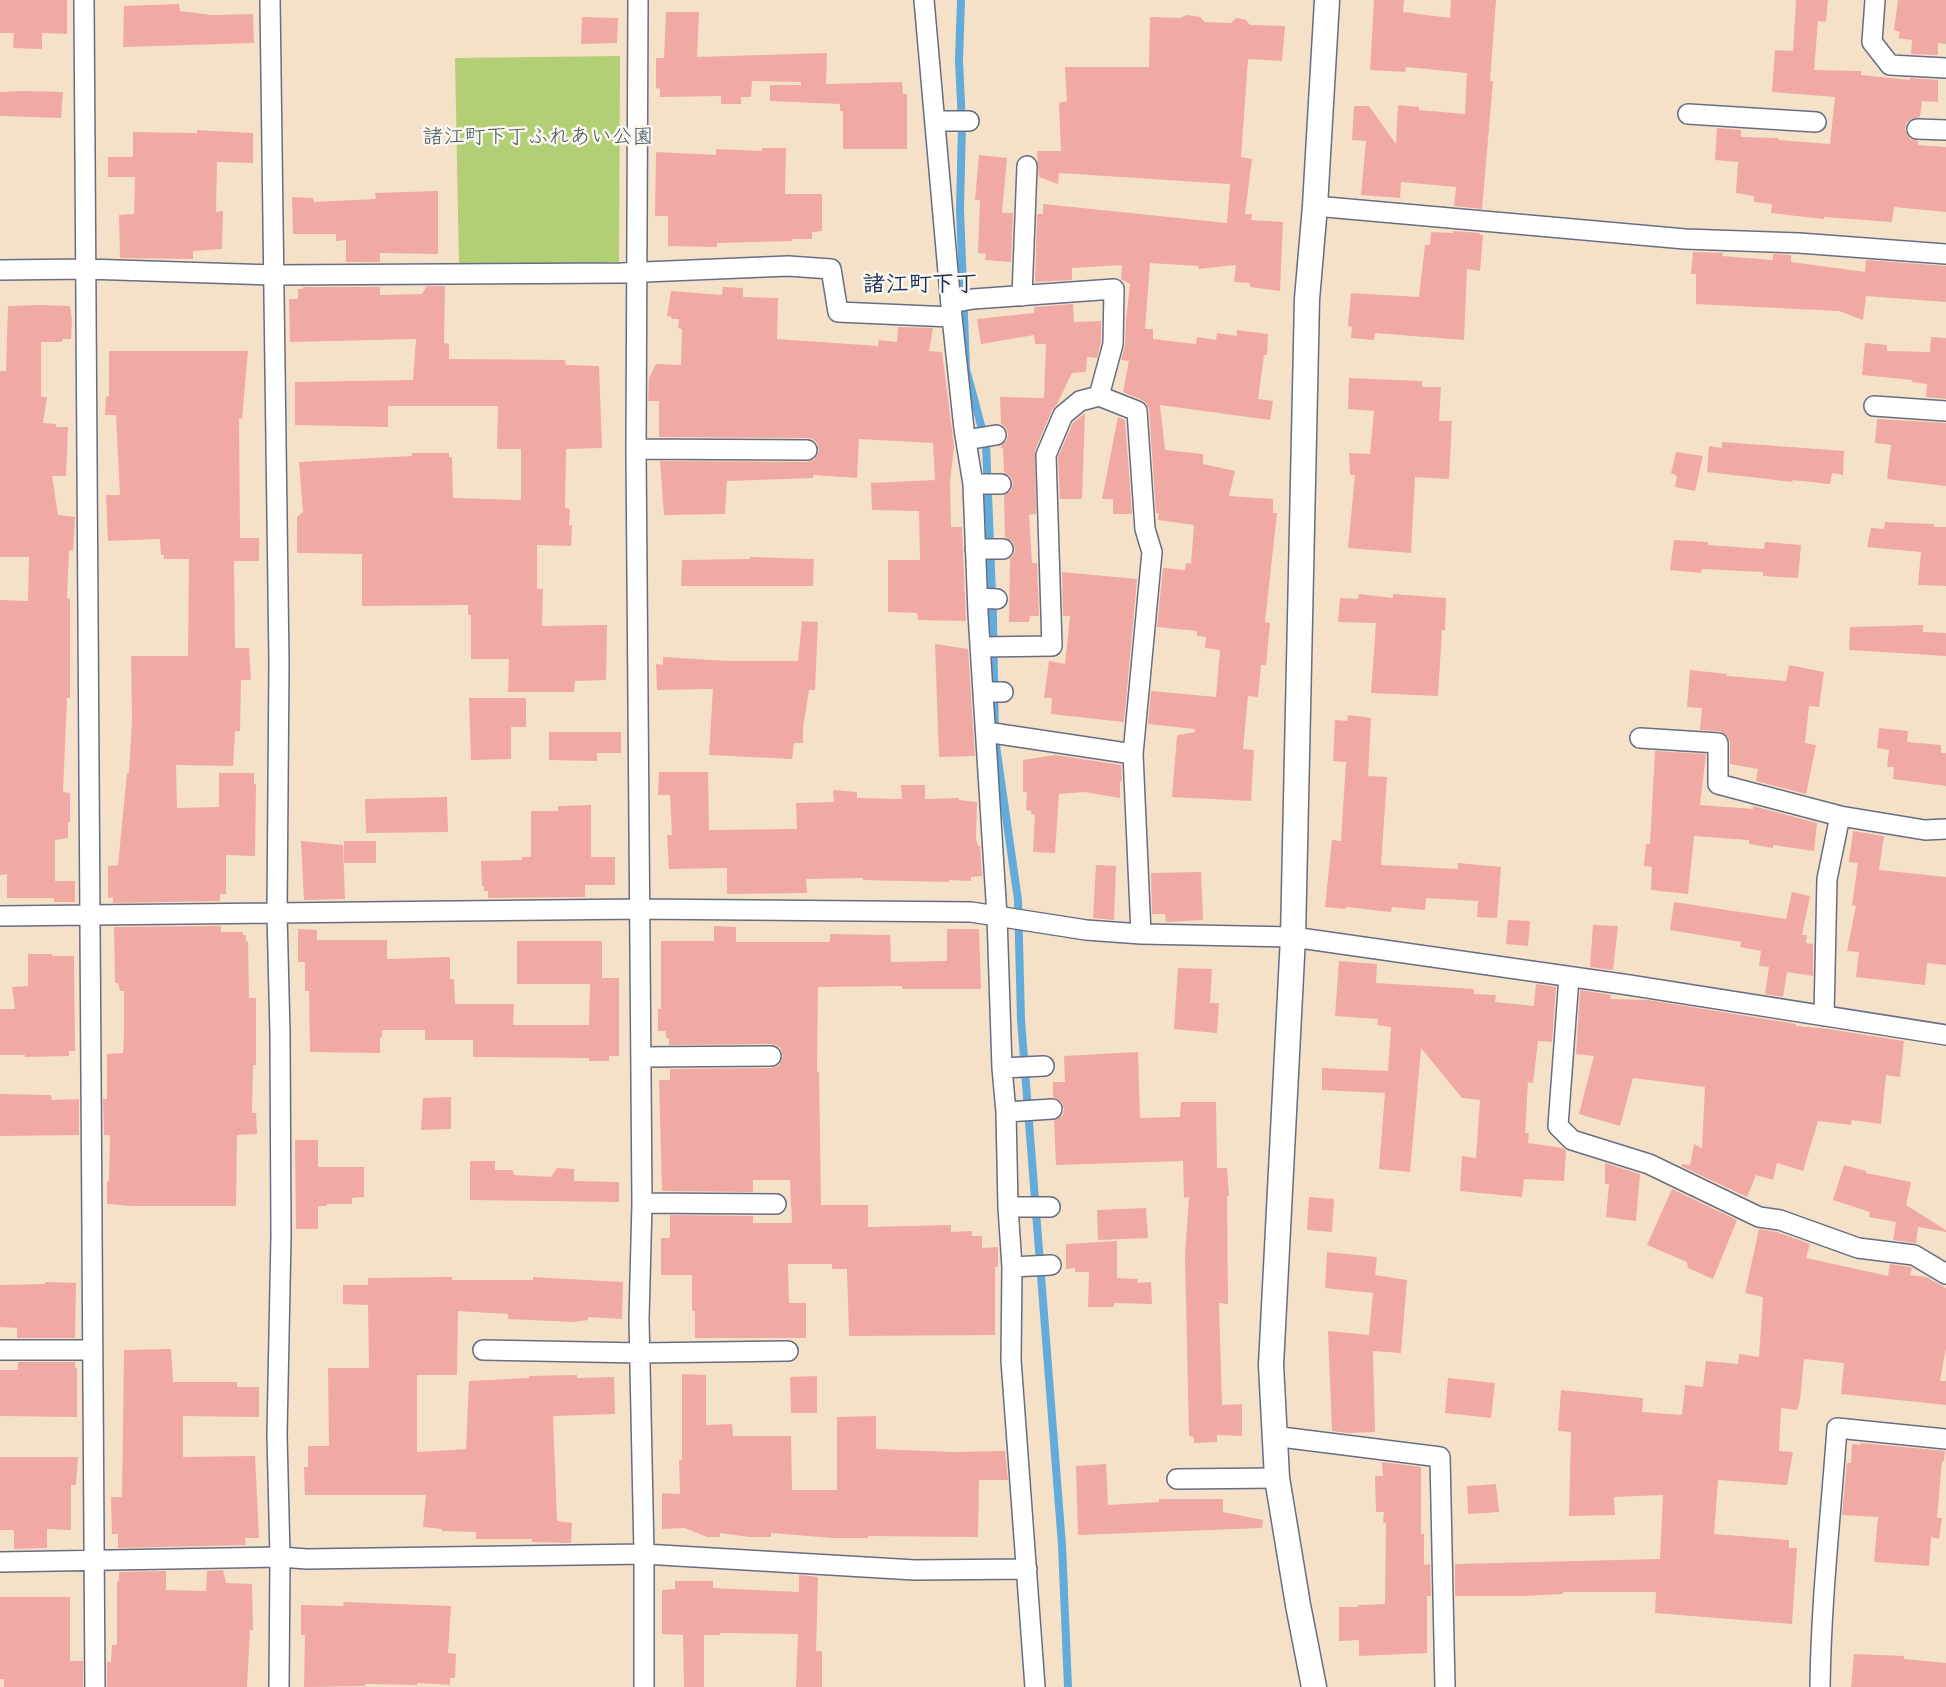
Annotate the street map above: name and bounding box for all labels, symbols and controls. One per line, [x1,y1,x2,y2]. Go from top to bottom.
park label: 諸江町下丁ふれあい公園 [423,125,653,151]
district label: 諸江町下丁 [863,271,977,299]

